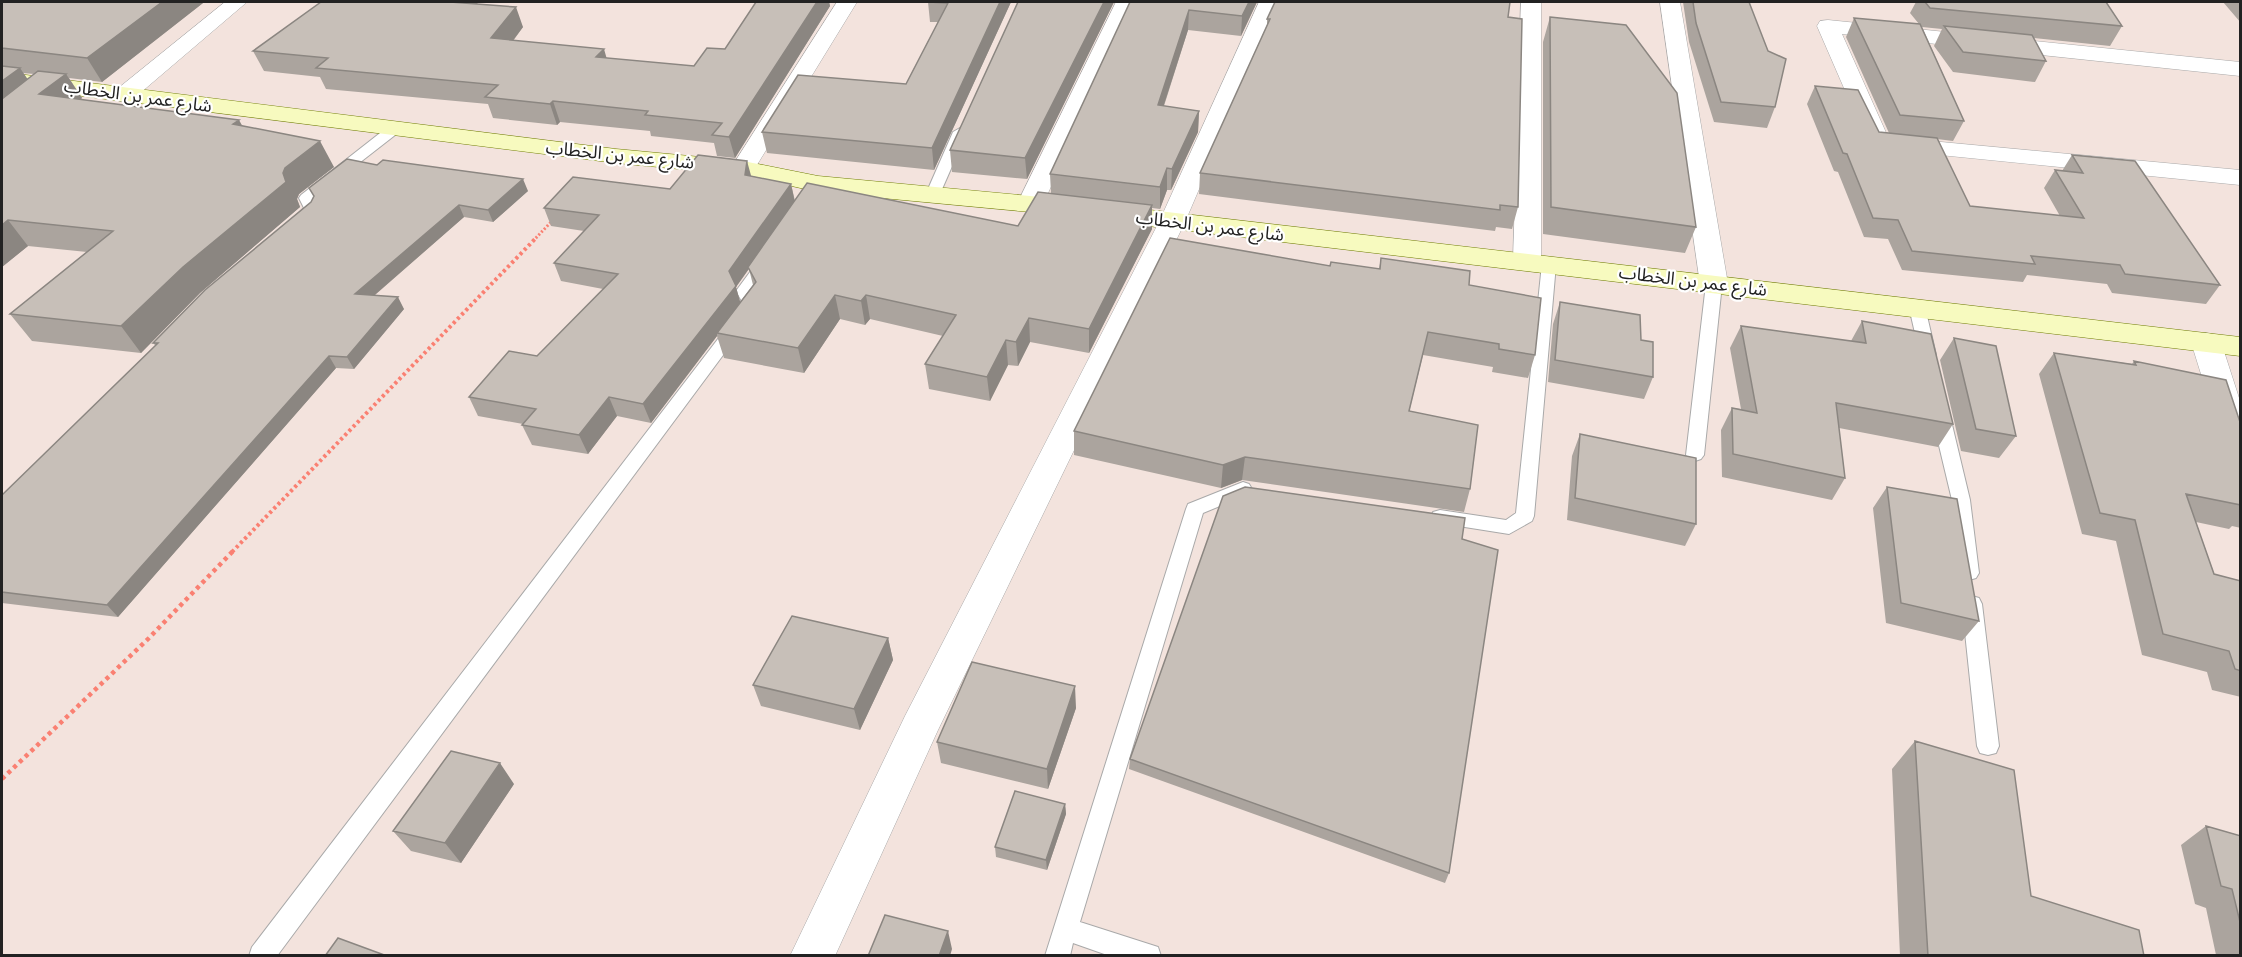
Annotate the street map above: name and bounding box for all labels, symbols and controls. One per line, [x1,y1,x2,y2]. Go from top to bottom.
street label: شارع عمر بن الخطاب [62,75,213,120]
street label: شارع عمر بن الخطاب [544,136,695,177]
street label: شارع عمر بن الخطاب [1134,206,1285,249]
street label: شارع عمر بن الخطاب [1617,261,1768,304]

